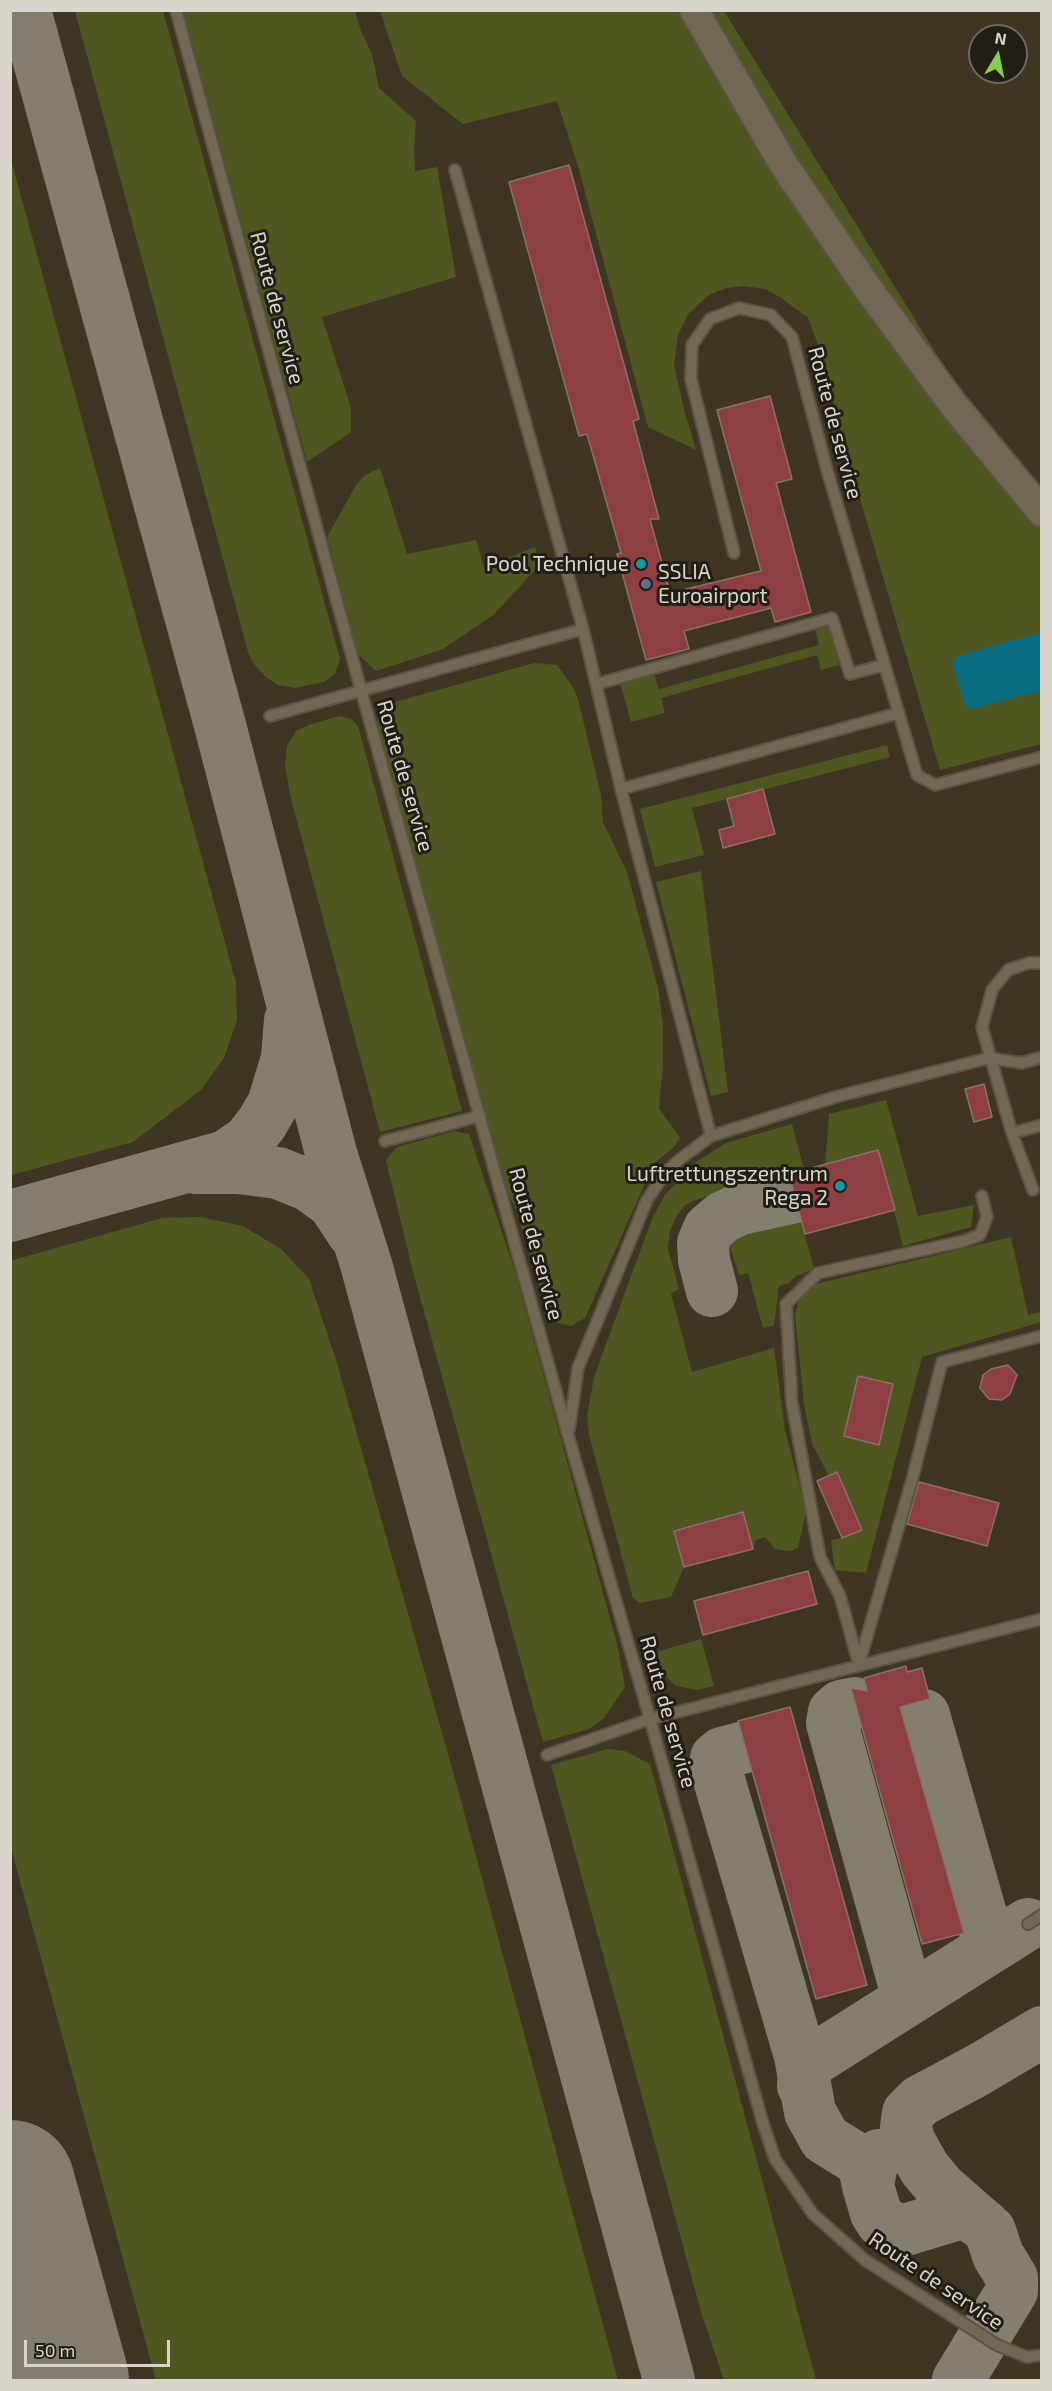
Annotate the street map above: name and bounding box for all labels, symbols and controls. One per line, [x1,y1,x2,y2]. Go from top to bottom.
north arrow [968,24,1028,84]
text: N [994,27,1008,48]
street label: Route de service [245,229,309,387]
street label: Route de service [803,344,867,502]
place label: Pool Technique [486,551,629,577]
marker: Pool Technique [634,557,648,571]
place label: SSLIA Euroairport [658,559,767,609]
marker: SSLIA Euroairport [639,577,653,591]
street label: Route de service [371,697,439,855]
place label: Luftrettungszentrum Rega 2 [626,1161,828,1211]
street label: Route de service [504,1165,568,1323]
marker: Luftrettungszentrum Rega 2 [833,1179,847,1193]
street label: Route de service [634,1633,702,1791]
street label: Route de service [864,2227,1008,2335]
scale bar [27,2328,172,2366]
text: 50 m [35,2339,75,2361]

